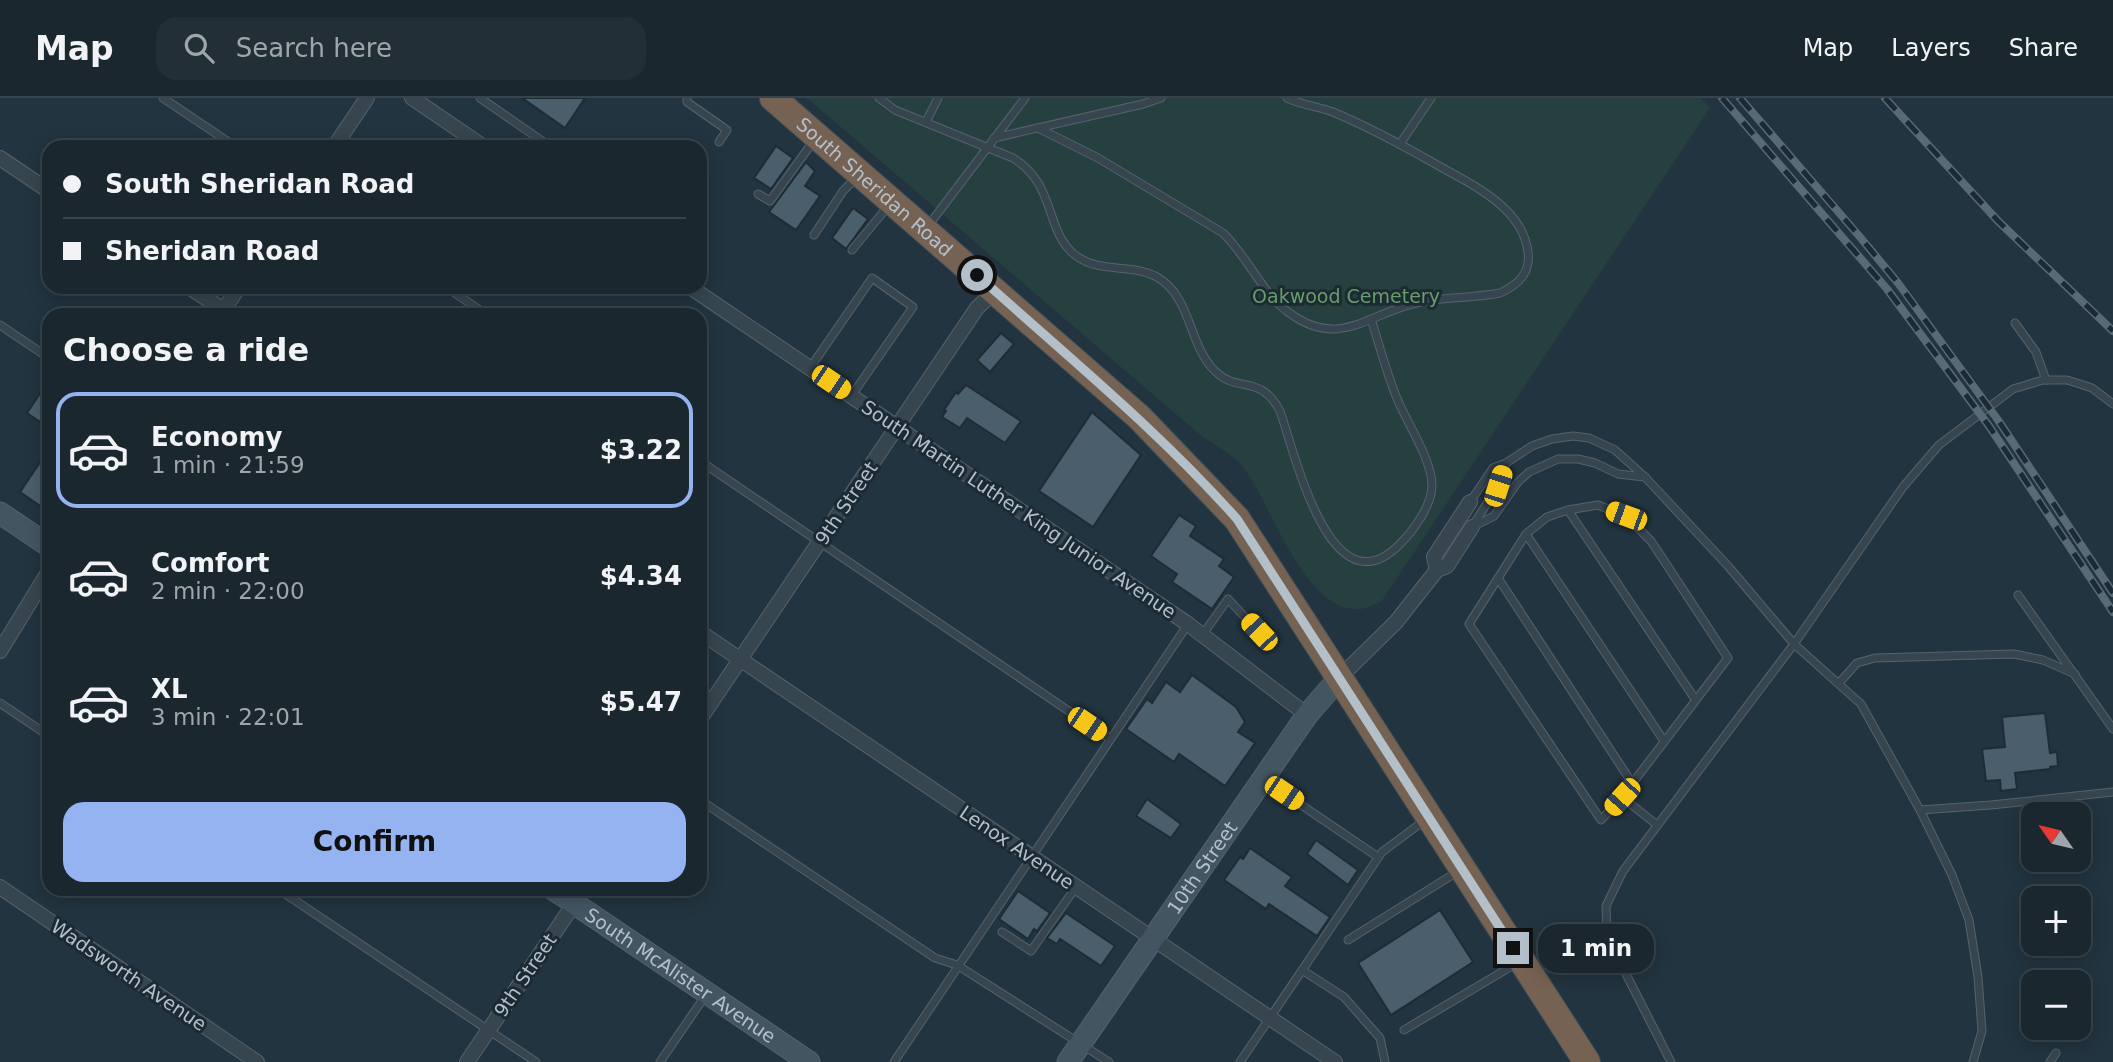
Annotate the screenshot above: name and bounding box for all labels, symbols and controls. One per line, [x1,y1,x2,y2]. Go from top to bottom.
search box [156,17,646,80]
text: Map [35,29,114,68]
icon: search [180,29,218,67]
text: Search here [236,33,392,63]
text: Map [1803,34,1853,62]
text: Layers [1891,34,1971,62]
text: Share [2009,34,2078,62]
street label: South Sheridan Road [792,113,957,261]
text: South Sheridan Road [105,169,414,199]
text: Sheridan Road [105,236,319,266]
route start [961,259,993,291]
park label: Oakwood Cemetery [1252,285,1440,307]
text: Choose a ride [63,331,309,369]
car [808,362,855,402]
street label: South Martin Luther King Junior Avenue [858,395,1180,623]
icon: car [67,419,130,482]
text: Economy [151,422,282,452]
text: $3.22 [600,435,682,465]
text: 1 min · 21:59 [151,452,305,478]
street label: 9th Street [810,457,882,549]
car [1482,463,1515,509]
car [1603,499,1650,533]
icon: car [67,545,130,608]
text: Comfort [151,548,269,578]
text: $4.34 [600,561,682,591]
text: 2 min · 22:00 [151,578,305,604]
car [1237,609,1282,655]
icon: car [67,671,130,734]
text: XL [151,674,188,704]
text: $5.47 [600,687,682,717]
text: 3 min · 22:01 [151,704,305,730]
car [1064,704,1111,744]
car [1261,773,1308,813]
car [1601,774,1644,820]
street label: Lenox Avenue [956,801,1078,893]
button: Confirm [63,802,686,882]
north arrow [2021,802,2091,872]
map controls [2021,802,2091,1040]
street label: 10th Street [1162,817,1241,918]
button: + [2021,886,2091,956]
street label: South McAlister Avenue [581,903,780,1047]
street label: Wadsworth Avenue [47,915,211,1035]
callout: 1 min [1538,924,1653,972]
street label: 9th Street [489,929,561,1021]
route end [1497,932,1529,964]
text: 1 min [1560,935,1632,961]
button: − [2021,970,2091,1040]

